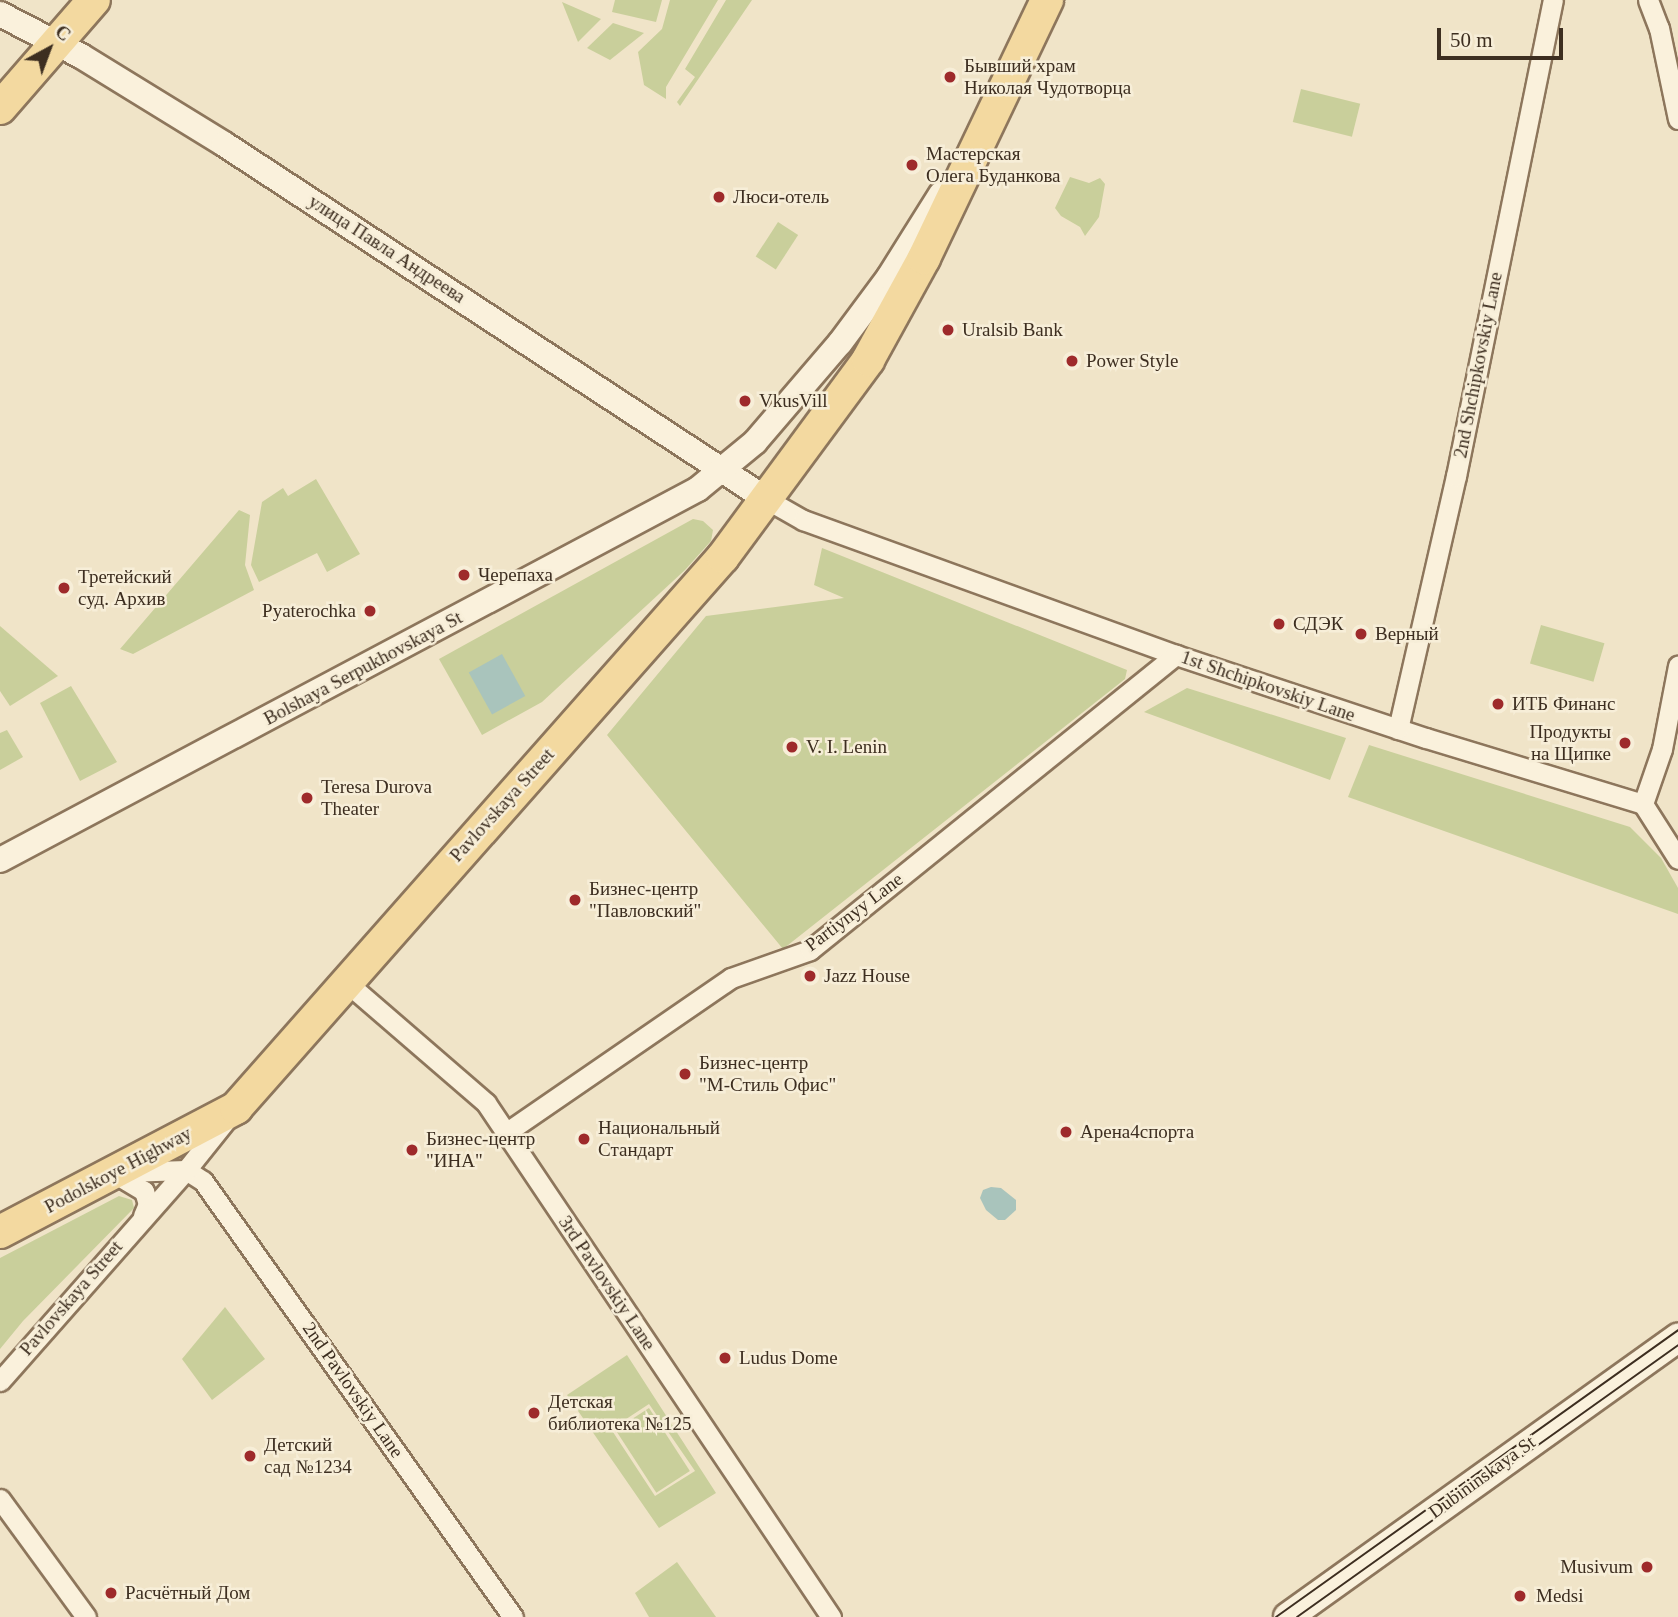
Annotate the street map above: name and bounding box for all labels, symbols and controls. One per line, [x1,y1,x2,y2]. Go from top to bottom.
north arrow [14,14,84,84]
scale bar [1440,14,1566,58]
text: С [51,20,75,45]
text: 50 m [1450,28,1493,52]
place label: Бывший храм Николая Чудотворца [964,55,1131,99]
marker: Бывший храм Николая Чудотворца [942,69,958,85]
place label: Мастерская Олега Буданкова [926,143,1061,187]
marker: Мастерская Олега Буданкова [904,157,920,173]
place label: Люси-отель [733,186,829,208]
marker: Люси-отель [711,189,727,205]
street label: улица Павла Андреева [304,190,470,308]
street label: 2nd Shchipkovskiy Lane [1449,270,1507,460]
place label: Uralsib Bank [962,319,1063,341]
marker: Uralsib Bank [940,322,956,338]
place label: Power Style [1086,350,1178,372]
marker: Power Style [1064,353,1080,369]
place label: VkusVill [759,390,828,412]
marker: VkusVill [737,393,753,409]
place label: Черепаха [478,564,553,586]
place label: Третейский суд. Архив [78,566,172,610]
marker: Черепаха [456,567,472,583]
marker: Третейский суд. Архив [56,580,72,596]
place label: Pyaterochka [262,600,356,622]
marker: Pyaterochka [362,603,378,619]
street label: Bolshaya Serpukhovskaya St [260,606,466,730]
place label: СДЭК [1293,613,1343,635]
marker: СДЭК [1271,616,1287,632]
place label: Верный [1375,623,1439,645]
marker: Верный [1353,626,1369,642]
street label: 1st Shchipkovskiy Lane [1178,645,1358,727]
place label: ИТБ Финанс [1512,693,1615,715]
marker: ИТБ Финанс [1490,696,1506,712]
place label: Продукты на Щипке [1530,721,1611,765]
marker: Продукты на Щипке [1617,735,1633,751]
place label: V. I. Lenin [806,736,887,758]
marker: V. I. Lenin [784,739,800,755]
street label: Pavlovskaya Street [445,743,559,867]
place label: Teresa Durova Theater [321,776,432,820]
marker: Teresa Durova Theater [299,790,315,806]
street label: Partiynyy Lane [801,868,907,956]
place label: Бизнес-центр "Павловский" [589,878,701,922]
marker: Бизнес-центр "Павловский" [567,892,583,908]
place label: Jazz House [824,965,910,987]
marker: Jazz House [802,968,818,984]
place label: Бизнес-центр "М-Стиль Офис" [699,1052,836,1096]
marker: Бизнес-центр "М-Стиль Офис" [677,1066,693,1082]
place label: Национальный Стандарт [598,1117,720,1161]
place label: Арена4спорта [1080,1121,1194,1143]
street label: Podolskoye Highway [41,1122,195,1218]
marker: Арена4спорта [1058,1124,1074,1140]
place label: Бизнес-центр "ИНА" [426,1128,535,1172]
marker: Национальный Стандарт [576,1131,592,1147]
marker: Бизнес-центр "ИНА" [404,1142,420,1158]
street label: 3rd Pavlovskiy Lane [554,1211,660,1355]
street label: Pavlovskaya Street [15,1236,127,1360]
street label: 2nd Pavlovskiy Lane [298,1318,408,1462]
place label: Ludus Dome [739,1347,838,1369]
marker: Ludus Dome [717,1350,733,1366]
place label: Детская библиотека №125 [548,1391,691,1435]
marker: Детская библиотека №125 [526,1405,542,1421]
street label: Dubininskaya St [1424,1431,1540,1523]
place label: Детский сад №1234 [264,1434,352,1478]
marker: Детский сад №1234 [242,1448,258,1464]
place label: Musivum [1560,1556,1633,1578]
marker: Musivum [1639,1559,1655,1575]
place label: Расчётный Дом [125,1582,250,1604]
marker: Расчётный Дом [103,1585,119,1601]
place label: Medsi [1536,1585,1583,1607]
marker: Medsi [1510,1586,1530,1606]

